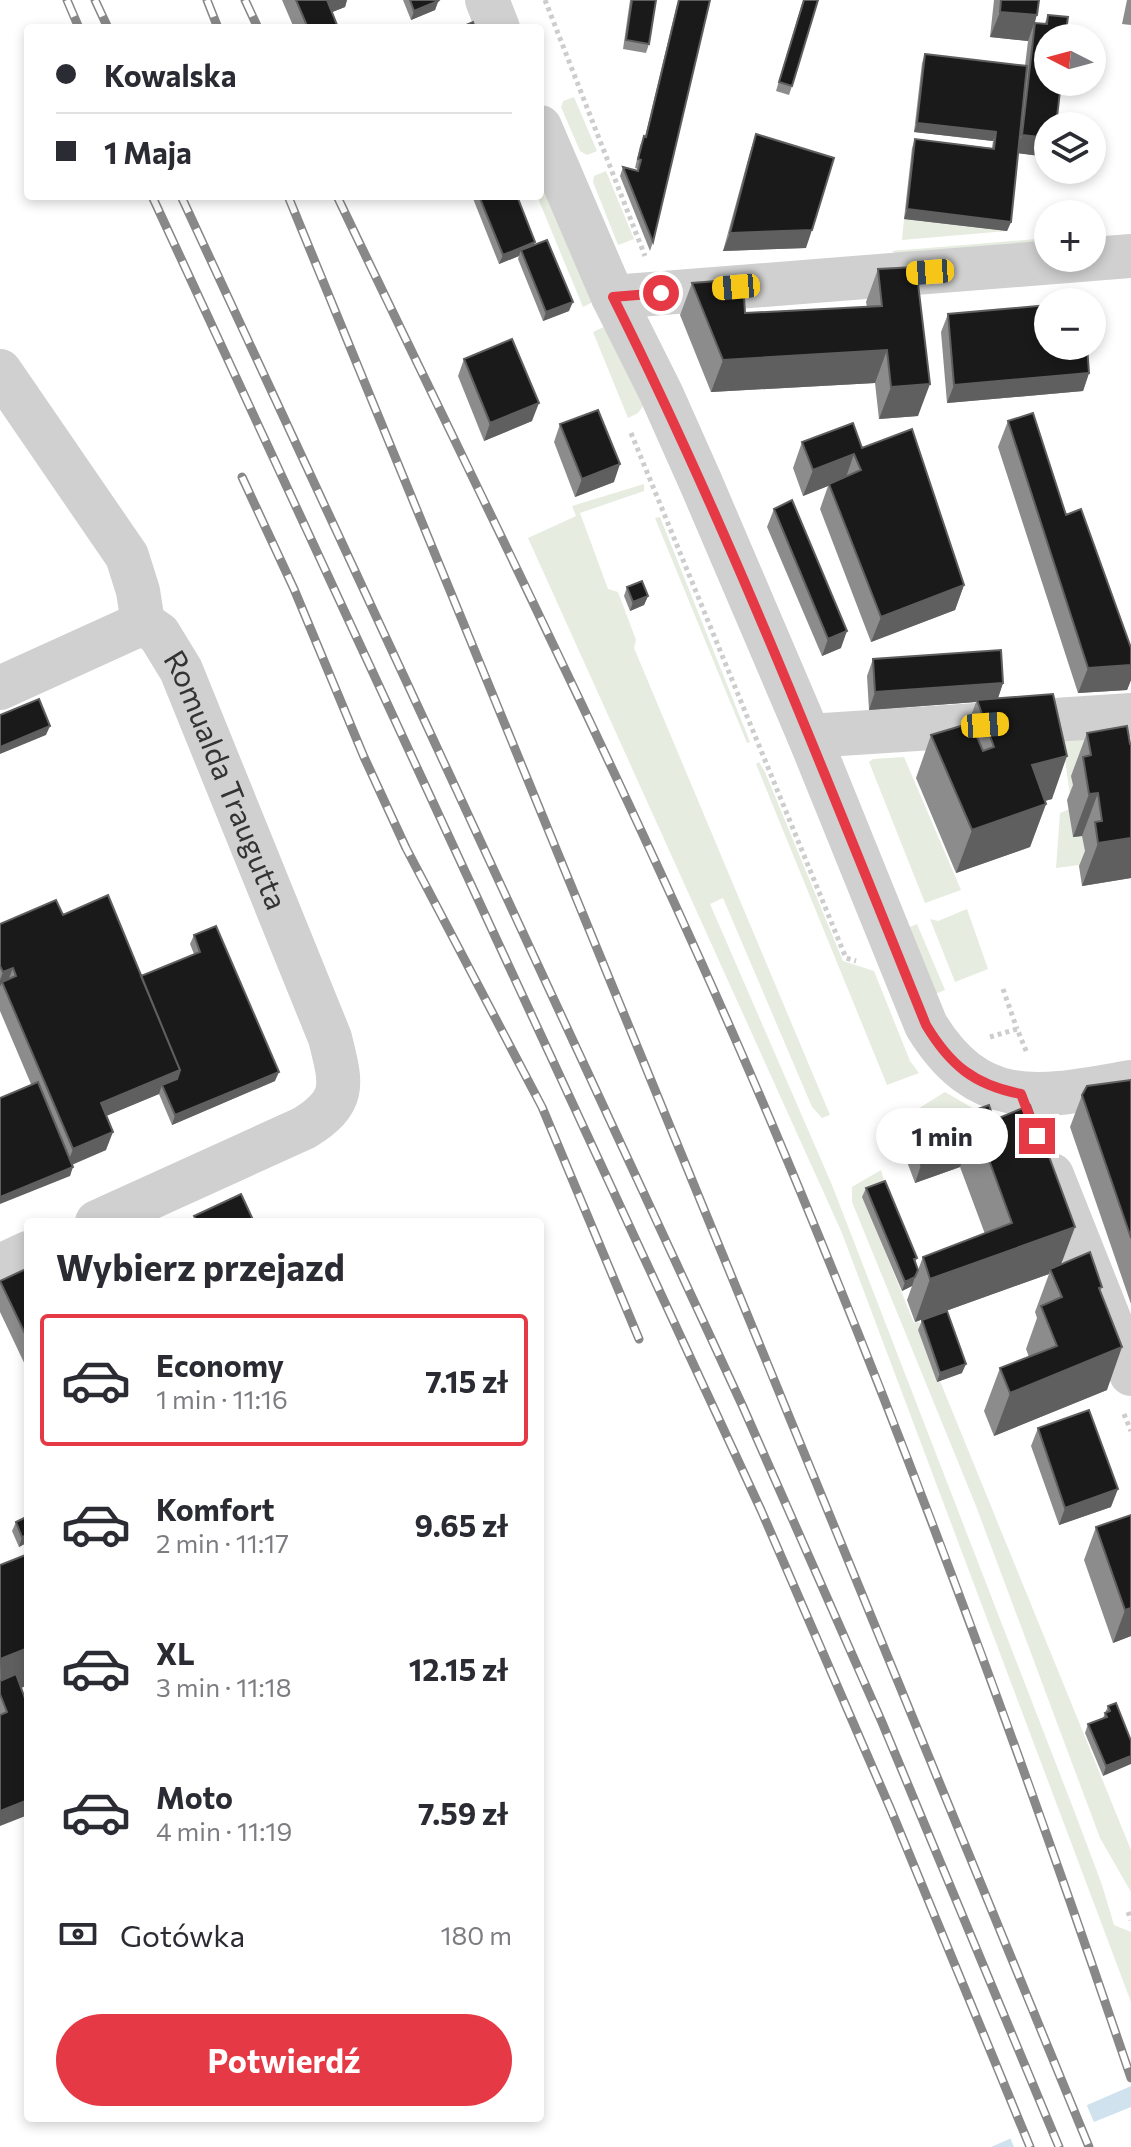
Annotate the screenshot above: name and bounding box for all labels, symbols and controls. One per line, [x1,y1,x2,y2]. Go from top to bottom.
north arrow [1034,24,1106,96]
map controls [1034,24,1106,360]
text: Kowalska [104,56,237,93]
button: layers [1034,112,1106,184]
text: 1 Maja [104,133,192,170]
button: + [1034,200,1106,272]
car [905,258,955,286]
car [711,273,761,301]
route start [643,275,679,311]
button: − [1034,288,1106,360]
street label: Romualda Traugutta [157,643,297,914]
car [960,711,1010,739]
callout: 1 min [877,1108,1009,1164]
route end [1019,1118,1055,1154]
text: 1 min [911,1120,973,1151]
text: Wybierz przejazd [56,1244,345,1288]
icon: car [60,1344,132,1416]
text: Economy [156,1346,284,1383]
text: 7.15 zł [425,1362,508,1399]
text: 1 min · 11:16 [156,1383,288,1414]
icon: car [60,1488,132,1560]
text: Komfort [156,1490,275,1527]
text: 9.65 zł [415,1506,508,1543]
text: 2 min · 11:17 [156,1527,289,1558]
icon: car [60,1632,132,1704]
text: XL [156,1634,195,1671]
text: 12.15 zł [409,1650,508,1687]
text: 3 min · 11:18 [156,1671,291,1702]
icon: car [60,1776,132,1848]
text: Moto [156,1778,233,1815]
text: 7.59 zł [418,1794,508,1831]
text: 4 min · 11:19 [156,1815,292,1846]
icon: cash [56,1912,100,1956]
text: Gotówka [120,1916,245,1953]
text: 180 m [440,1919,512,1950]
button: Potwierdź [56,2014,512,2106]

